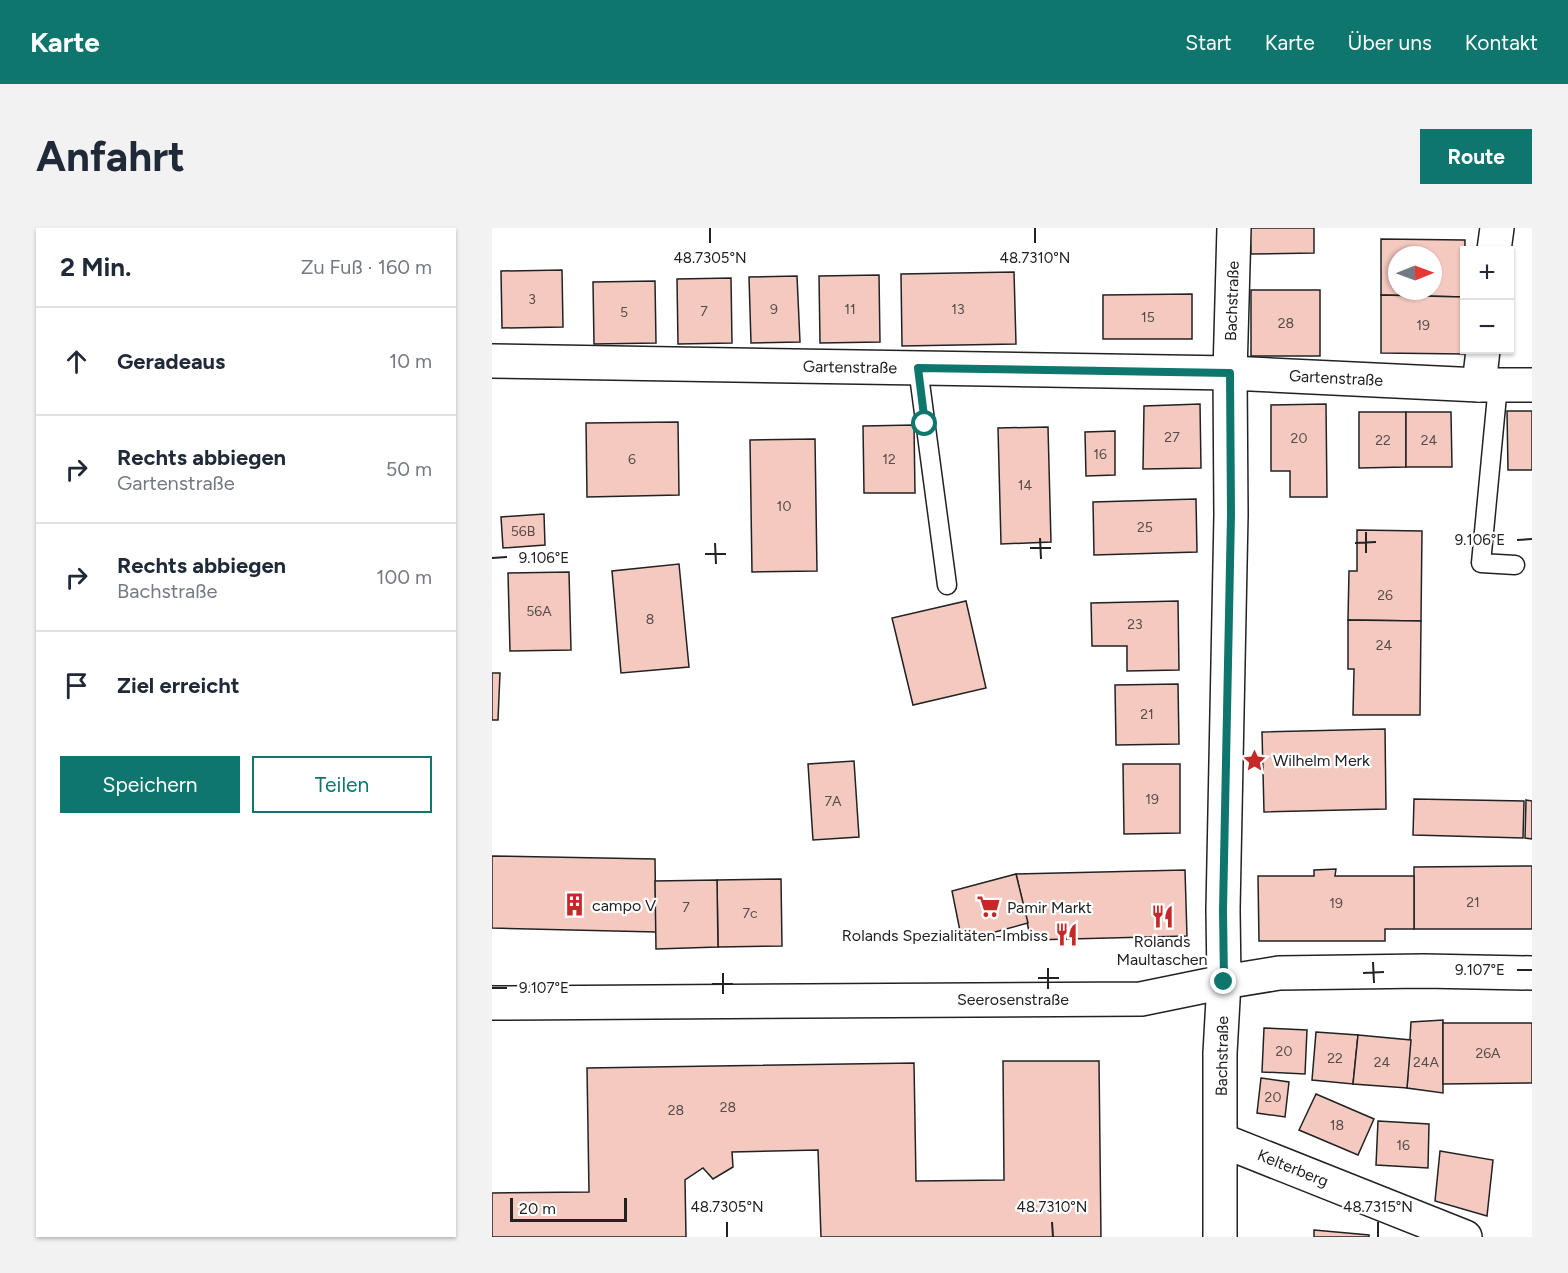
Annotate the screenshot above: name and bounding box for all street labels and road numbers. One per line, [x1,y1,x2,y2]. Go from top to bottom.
street label: Bachstraße [1221,260,1243,341]
street label: Gartenstraße [803,357,898,377]
street label: Gartenstraße [1288,366,1384,390]
street label: Seerosenstraße [957,990,1069,1009]
street label: Bachstraße [1212,1015,1232,1096]
street label: Kelterberg [1255,1145,1331,1191]

